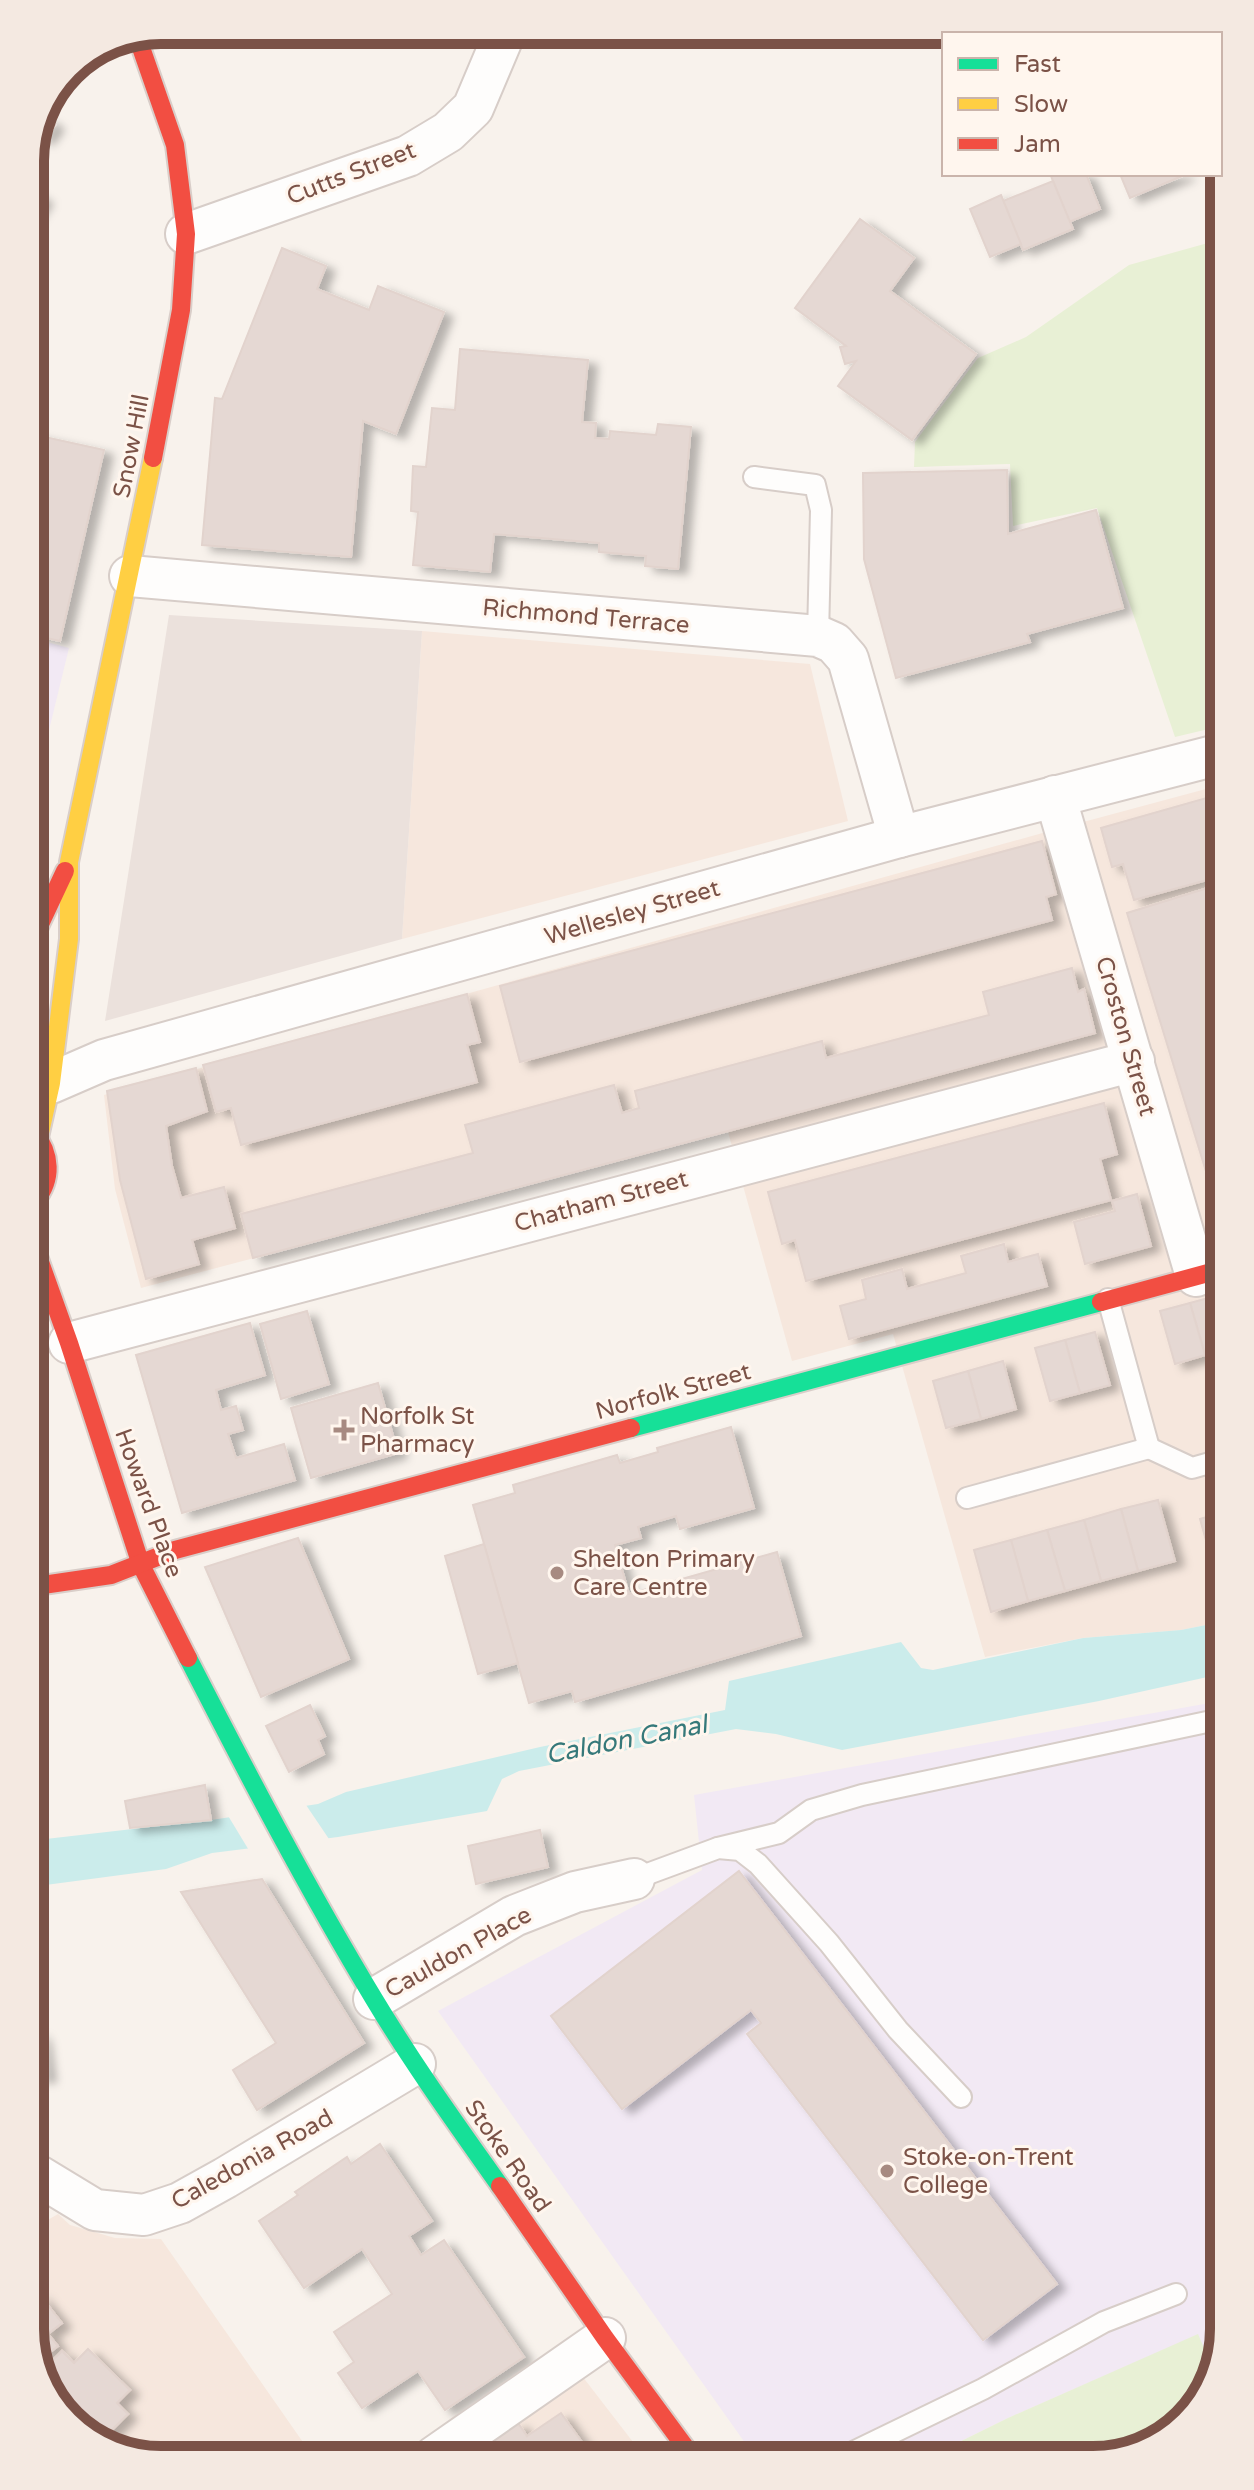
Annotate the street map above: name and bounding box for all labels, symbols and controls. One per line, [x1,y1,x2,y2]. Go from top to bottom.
legend [942,32,1222,176]
text: Fast [1014,50,1061,79]
text: Slow [1014,90,1068,119]
text: Jam [1014,130,1061,159]
street label: Cutts Street [283,136,420,211]
street label: Snow Hill [107,392,156,500]
street label: Richmond Terrace [481,593,691,640]
street label: Wellesley Street [541,874,723,951]
street label: Croston Street [1089,953,1162,1119]
street label: Chatham Street [511,1164,691,1239]
street label: Norfolk Street [592,1357,754,1426]
place label: Norfolk St Pharmacy [360,1402,475,1459]
marker: Norfolk St Pharmacy [335,1421,353,1439]
street label: Howard Place [108,1425,189,1582]
place label: Shelton Primary Care Centre [573,1545,755,1602]
marker: Shelton Primary Care Centre [548,1564,566,1582]
water label: Caldon Canal [543,1708,713,1770]
street label: Cauldon Place [380,1900,537,2005]
street label: Stoke Road [458,2094,557,2218]
street label: Caledonia Road [166,2103,338,2216]
place label: Stoke-on-Trent College [903,2143,1074,2200]
marker: Stoke-on-Trent College [878,2162,896,2180]

